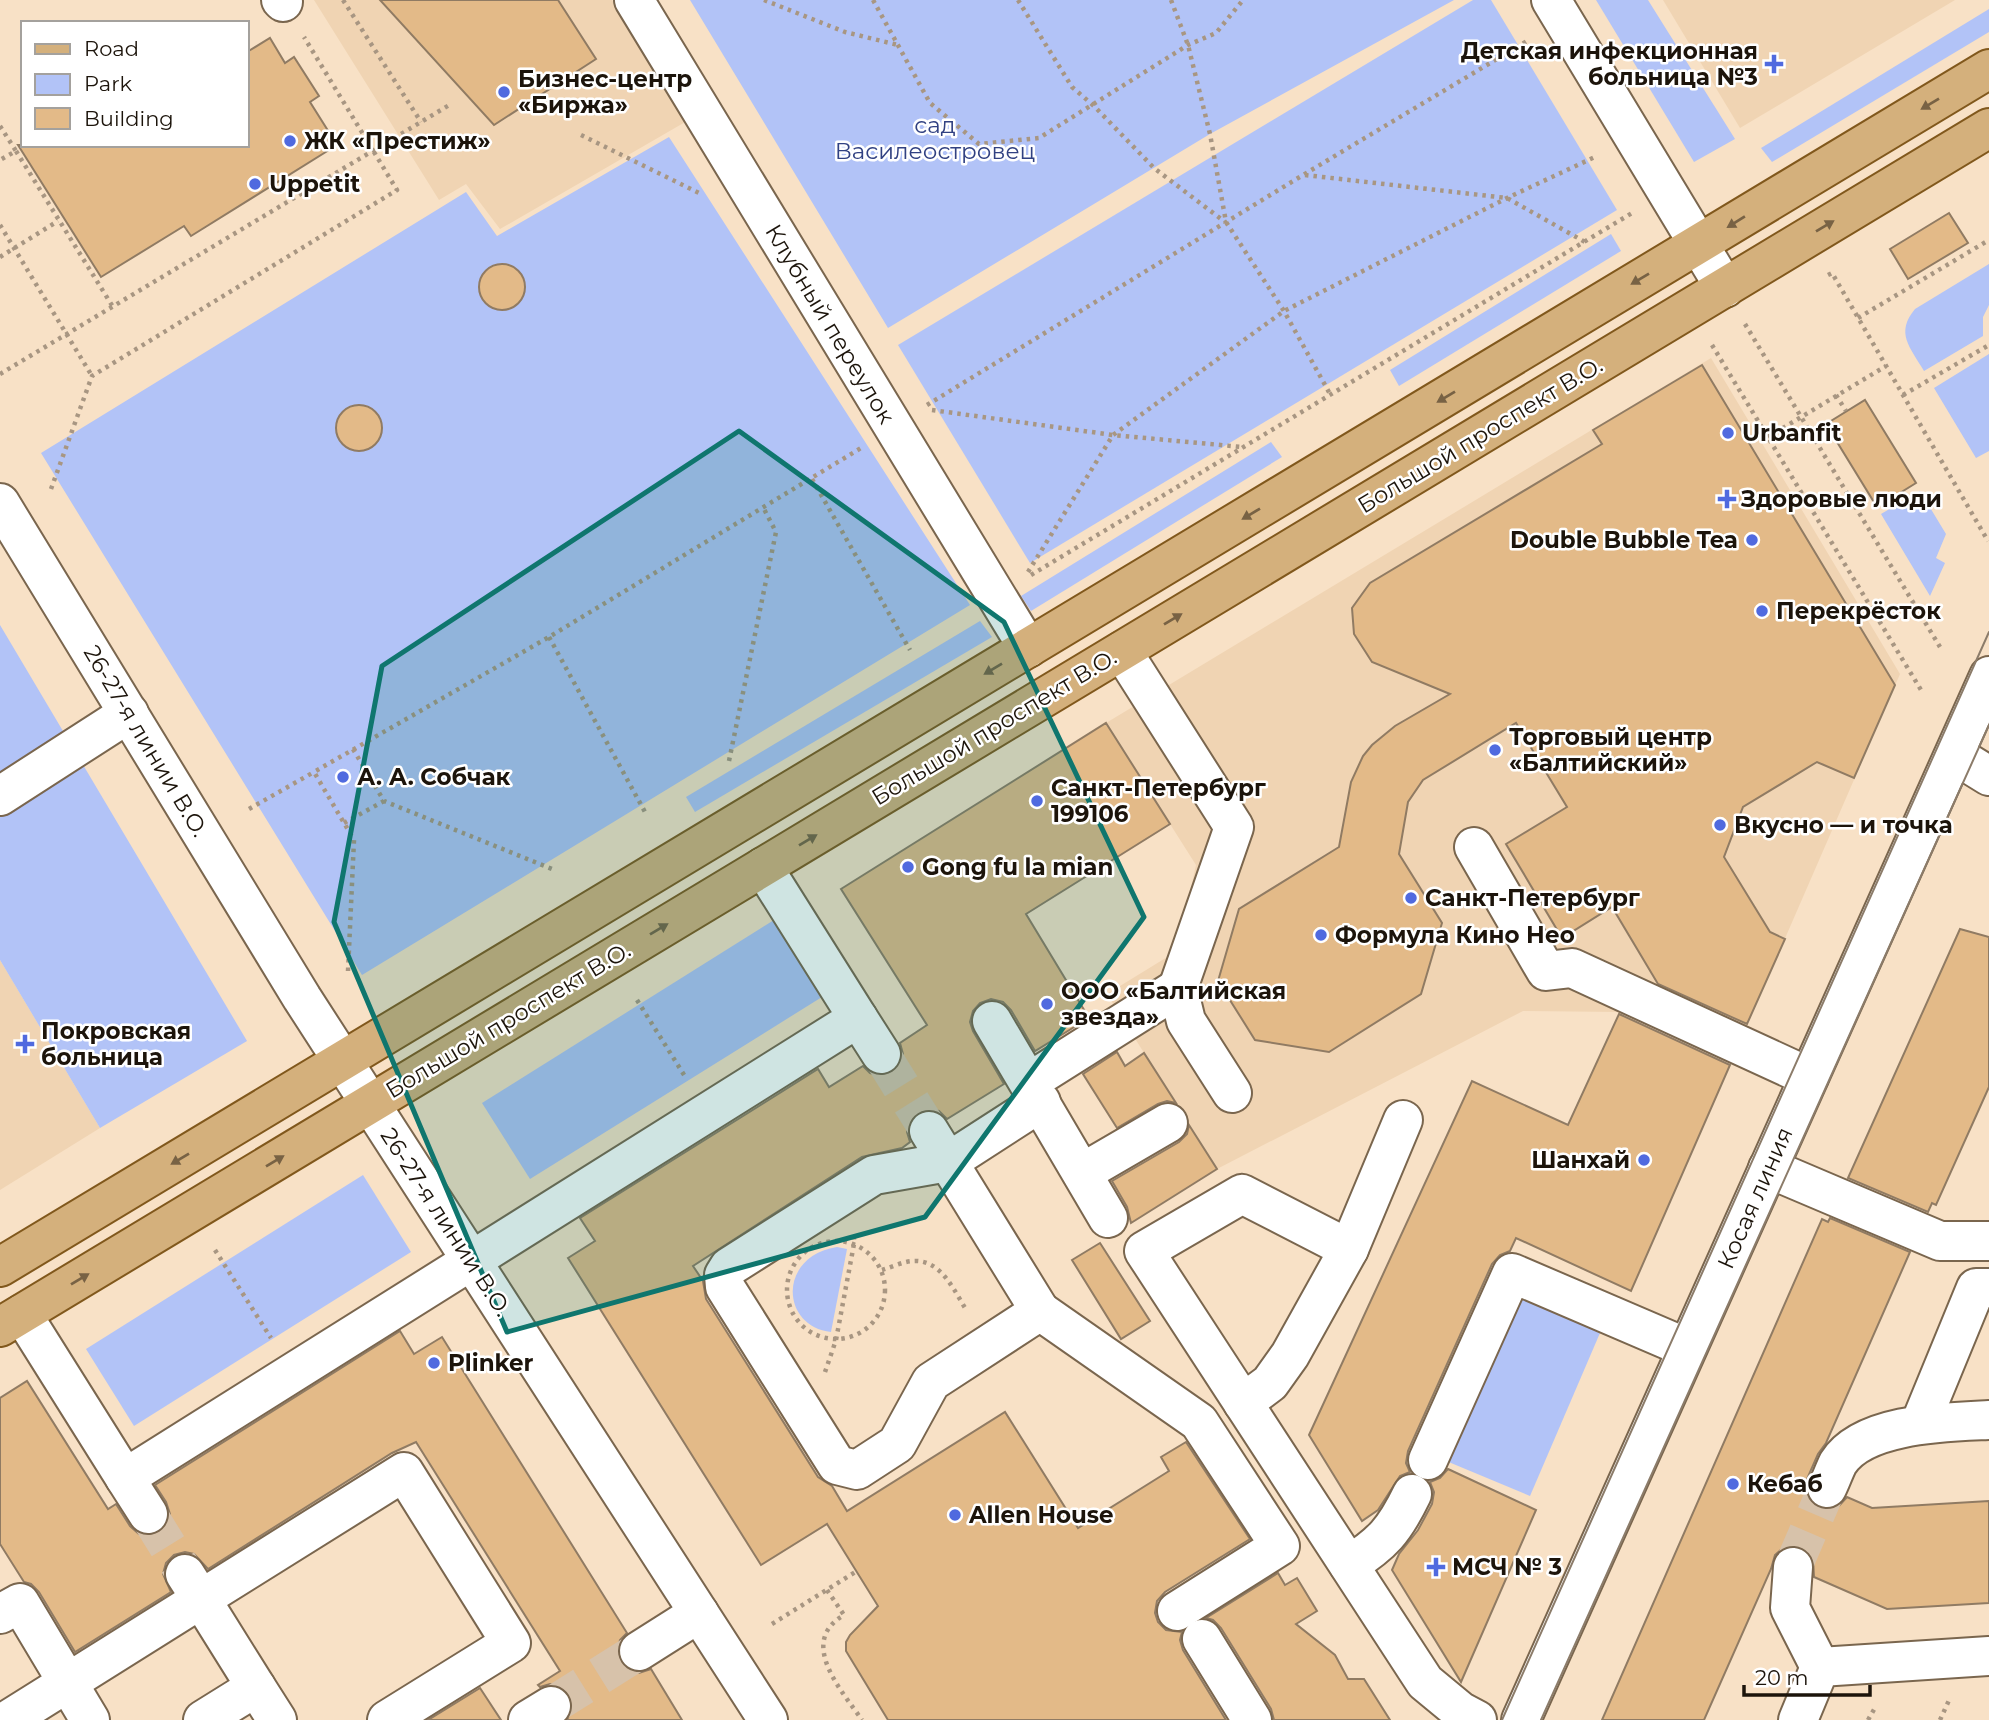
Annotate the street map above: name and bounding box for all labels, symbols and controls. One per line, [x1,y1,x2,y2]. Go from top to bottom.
legend [21,21,248,147]
text: Road [84,36,139,61]
place label: Детская инфекционная больница №3 [1461,37,1758,91]
marker: Детская инфекционная больница №3 [1764,54,1784,74]
place label: Бизнес-центр «Биржа» [518,65,692,119]
text: Park [84,71,132,96]
marker: Бизнес-центр «Биржа» [496,84,512,100]
one-way arrow [1921,98,1940,110]
text: Building [84,106,174,131]
park label: сад Василеостровец [835,111,1035,165]
place label: ЖК «Престиж» [304,127,491,155]
marker: ЖК «Престиж» [282,133,298,149]
place label: Uppetit [269,170,360,198]
marker: Uppetit [247,176,263,192]
one-way arrow [1726,215,1745,228]
street label: Клубный переулок [759,219,901,429]
one-way arrow [1816,220,1835,232]
one-way arrow [1631,273,1650,285]
street label: Большой проспект В.О. [1352,351,1608,519]
one-way arrow [1436,390,1455,403]
place label: Urbanfit [1742,419,1842,447]
marker: Urbanfit [1720,425,1736,441]
place label: Здоровые люди [1740,485,1942,513]
marker: Здоровые люди [1719,491,1735,507]
one-way arrow [1241,508,1260,520]
place label: Double Bubble Tea [1510,526,1738,554]
marker: Double Bubble Tea [1744,532,1760,548]
place label: Перекрёсток [1776,597,1941,625]
marker: Перекрёсток [1754,603,1770,619]
one-way arrow [1164,613,1183,626]
street label: 26-27-я линии В.О. [78,640,214,842]
street label: Большой проспект В.О. [866,643,1122,811]
one-way arrow [983,663,1002,675]
place label: Торговый центр «Балтийский» [1509,723,1712,777]
marker: Торговый центр «Балтийский» [1487,742,1503,758]
place label: А. А. Собчак [357,763,511,791]
marker: А. А. Собчак [335,769,351,785]
place label: Санкт-Петербург 199106 [1051,774,1266,828]
marker: Санкт-Петербург 199106 [1029,793,1045,809]
place label: Вкусно — и точка [1734,811,1953,839]
marker: Вкусно — и точка [1712,817,1728,833]
one-way arrow [799,833,818,846]
place label: Gong fu la mian [922,853,1113,881]
marker: Gong fu la mian [900,859,916,875]
place label: Санкт-Петербург [1425,884,1640,912]
marker: Санкт-Петербург [1403,890,1419,906]
place label: Формула Кино Нео [1335,921,1575,949]
one-way arrow [649,923,668,936]
marker: Формула Кино Нео [1313,927,1329,943]
street label: Большой проспект В.О. [380,936,636,1104]
place label: ООО «Балтийская звезда» [1061,977,1286,1031]
marker: ООО «Балтийская звезда» [1039,996,1055,1012]
place label: Покровская больница [41,1017,191,1071]
marker: Покровская больница [15,1034,35,1054]
street label: 26-27-я линии В.О. [375,1123,517,1321]
street label: Косая линия [1711,1123,1799,1273]
place label: Шанхай [1531,1146,1630,1174]
one-way arrow [170,1152,189,1165]
marker: Шанхай [1636,1152,1652,1168]
one-way arrow [266,1155,285,1167]
one-way arrow [71,1272,90,1285]
place label: Plinker [448,1349,534,1377]
marker: Plinker [426,1355,442,1371]
place label: Кебаб [1747,1470,1823,1498]
marker: Кебаб [1725,1476,1741,1492]
place label: Allen House [968,1501,1114,1529]
marker: Allen House [947,1507,963,1523]
place label: МСЧ № 3 [1452,1553,1562,1581]
marker: МСЧ № 3 [1426,1557,1446,1577]
scale bar [1744,1654,1870,1698]
text: 20 m [1755,1665,1809,1690]

